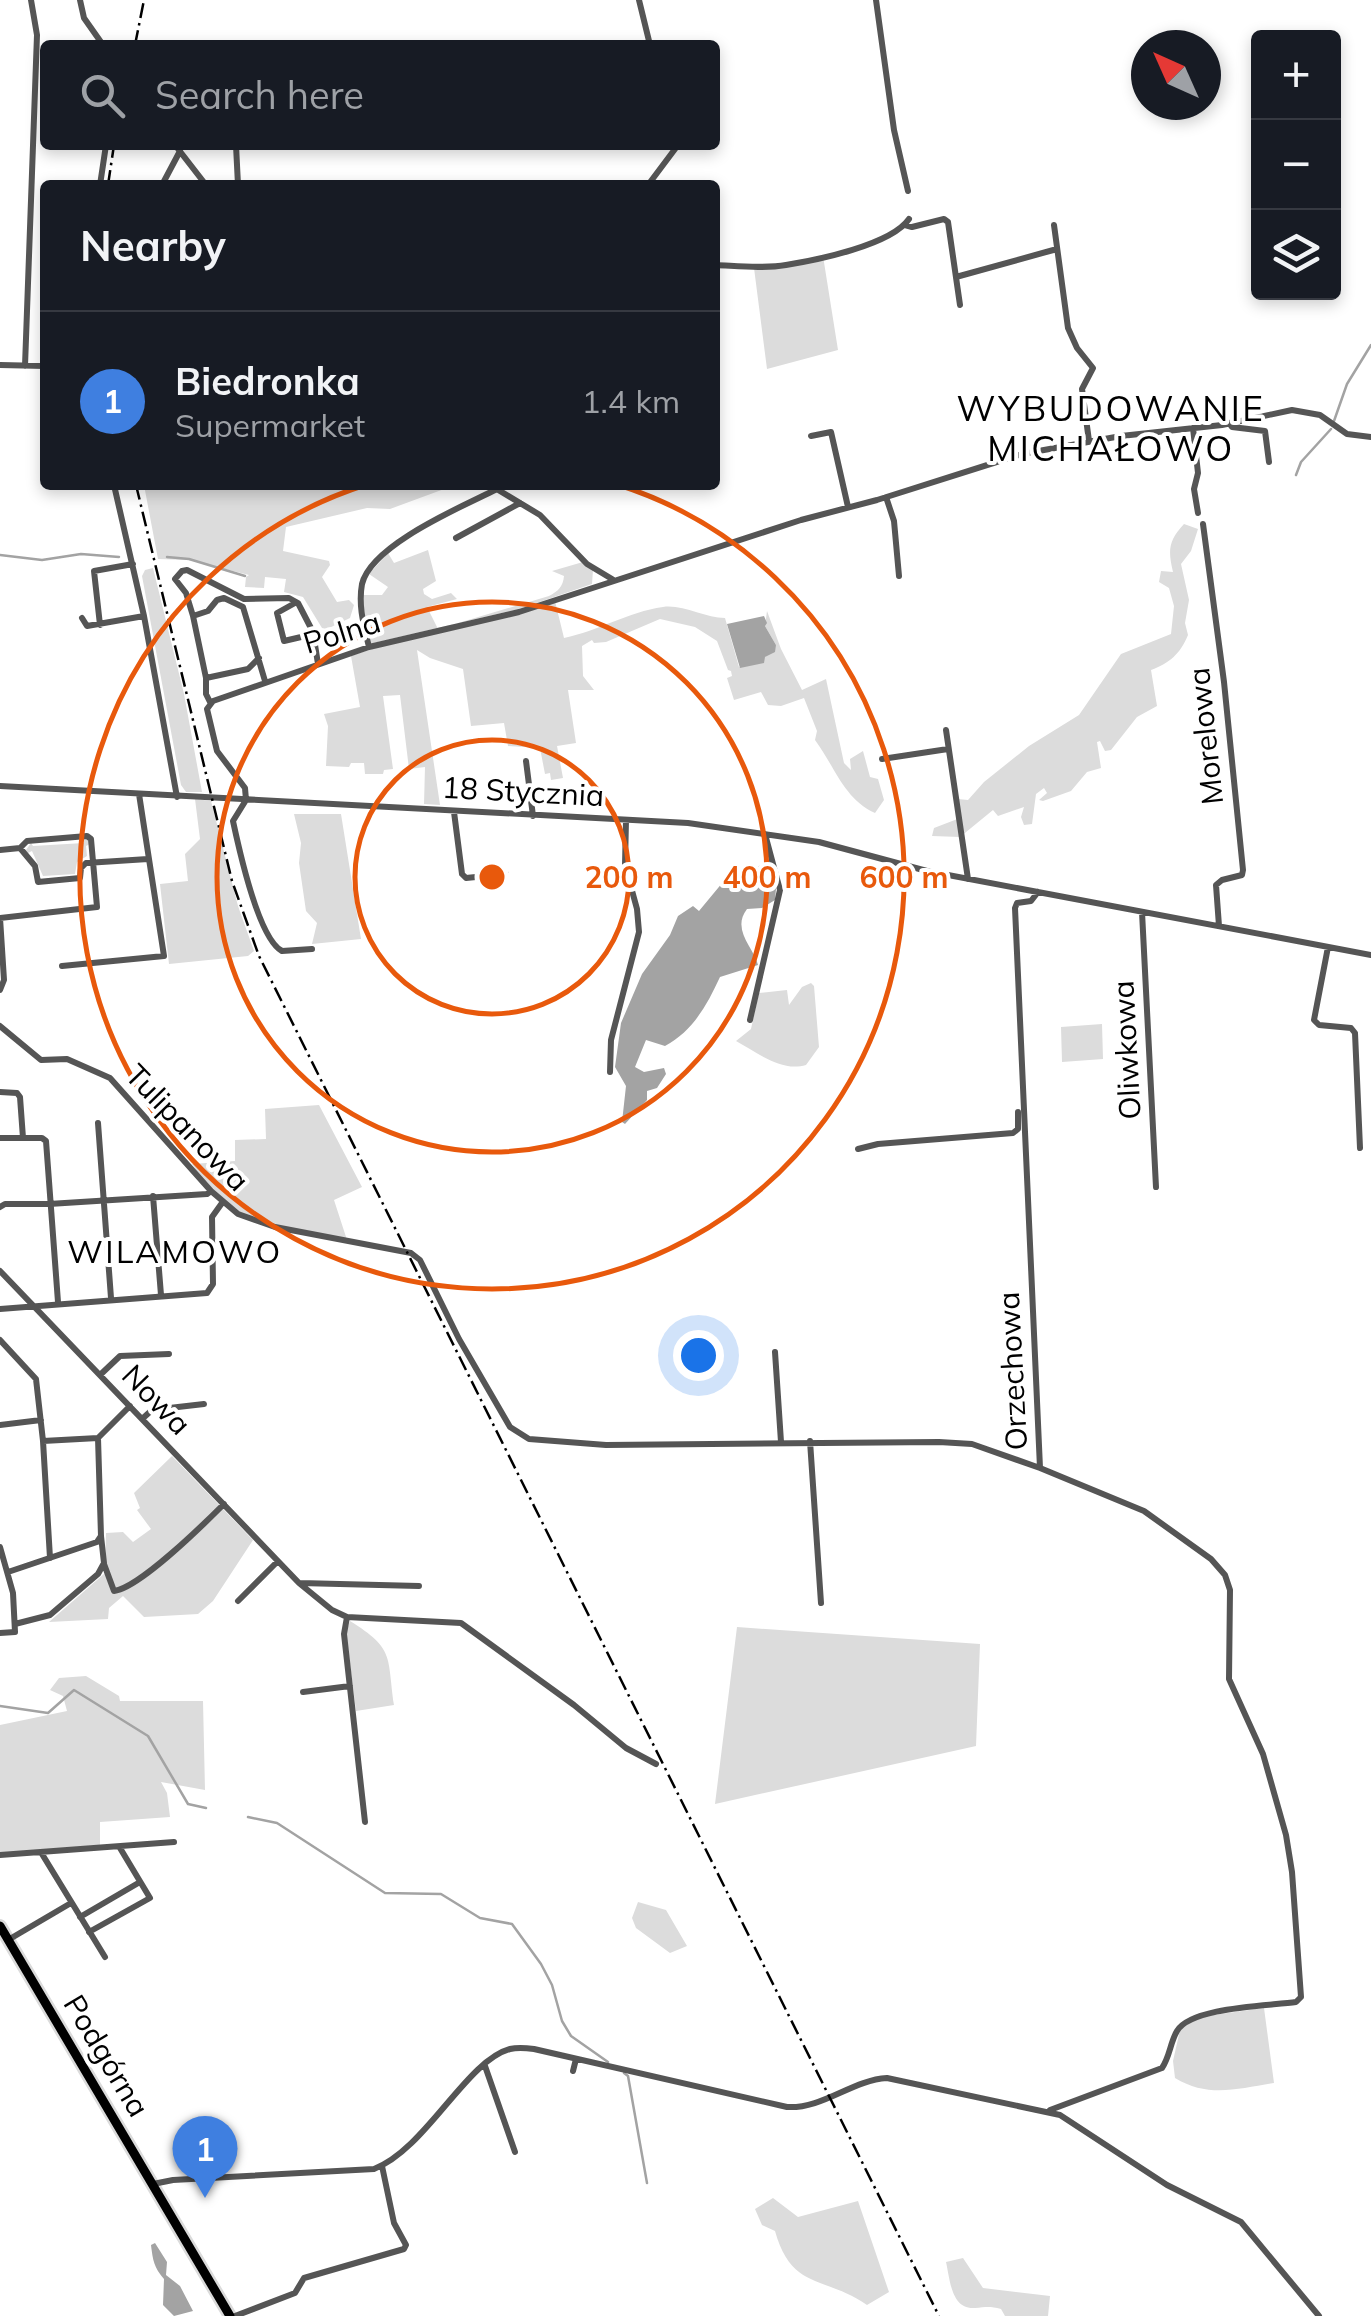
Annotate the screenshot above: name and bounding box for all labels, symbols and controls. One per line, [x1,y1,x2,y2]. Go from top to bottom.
north arrow [1131,30,1221,120]
map controls [1251,30,1341,300]
button: + [1251,30,1341,120]
search box [40,40,720,150]
icon: search [75,68,130,123]
text: Search here [155,71,364,119]
button: − [1251,120,1341,210]
button: layers [1251,210,1341,300]
text: Nearby [80,219,226,272]
text: Biedronka [175,357,360,405]
text: 1 [103,381,122,421]
text: 1.4 km [581,381,680,421]
district label: WYBUDOWANIE MICHAŁOWO [957,386,1265,470]
text: Supermarket [175,405,365,445]
street label: Polna [299,602,385,662]
street label: Morelowa [1179,666,1231,807]
street label: 18 Stycznia [441,768,605,814]
text: 200 m [584,858,674,896]
text: 400 m [722,858,812,896]
text: 600 m [859,858,949,896]
centre of rings [474,859,510,895]
street label: Oliwkowa [1103,980,1149,1121]
street label: Tulipanowa [118,1056,258,1199]
district label: WILAMOWO [67,1231,283,1271]
street label: Orzechowa [989,1291,1035,1451]
your location [673,1330,724,1381]
street label: Nowa [114,1356,199,1442]
street label: Podgórna [56,1988,158,2123]
pin: 1 [172,2116,238,2198]

